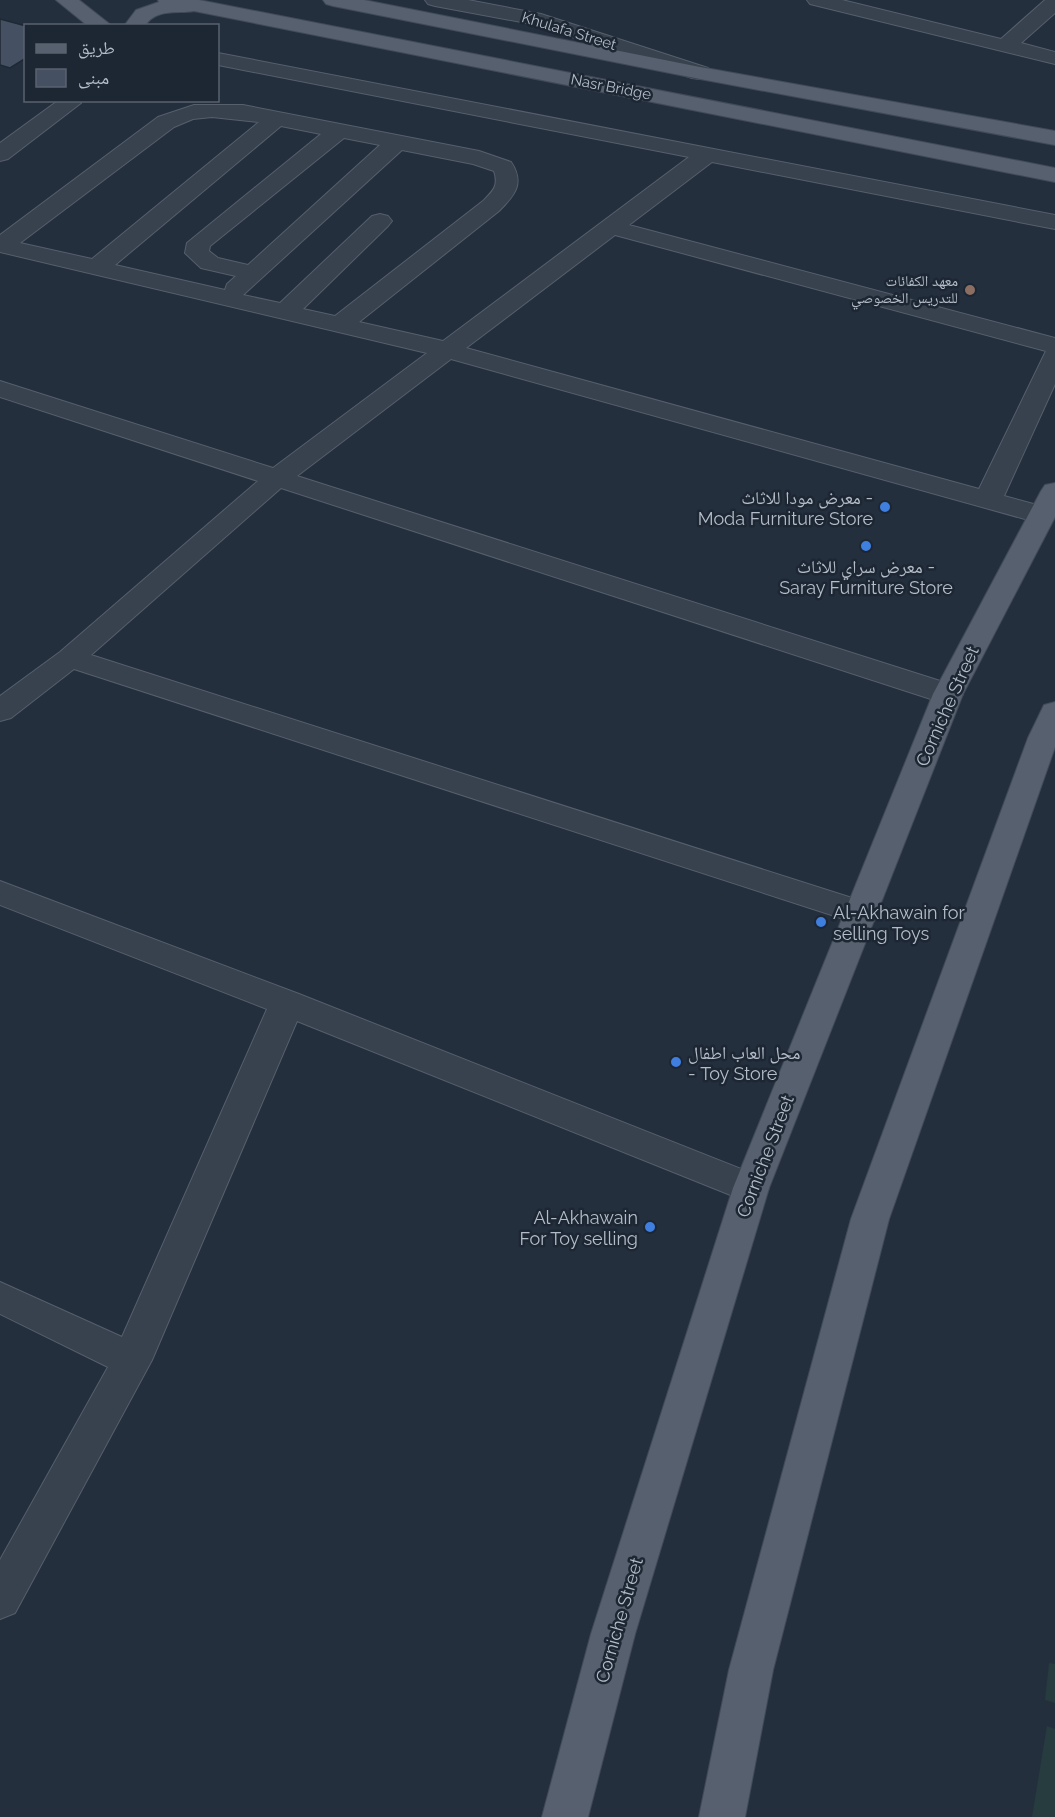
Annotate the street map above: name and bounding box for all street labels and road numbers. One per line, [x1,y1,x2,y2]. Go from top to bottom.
street label: Khulafa Street [520,8,618,54]
street label: Nasr Bridge [569,70,653,104]
street label: Corniche Street [911,643,983,769]
street label: Corniche Street [732,1092,798,1220]
street label: Corniche Street [591,1555,647,1685]

